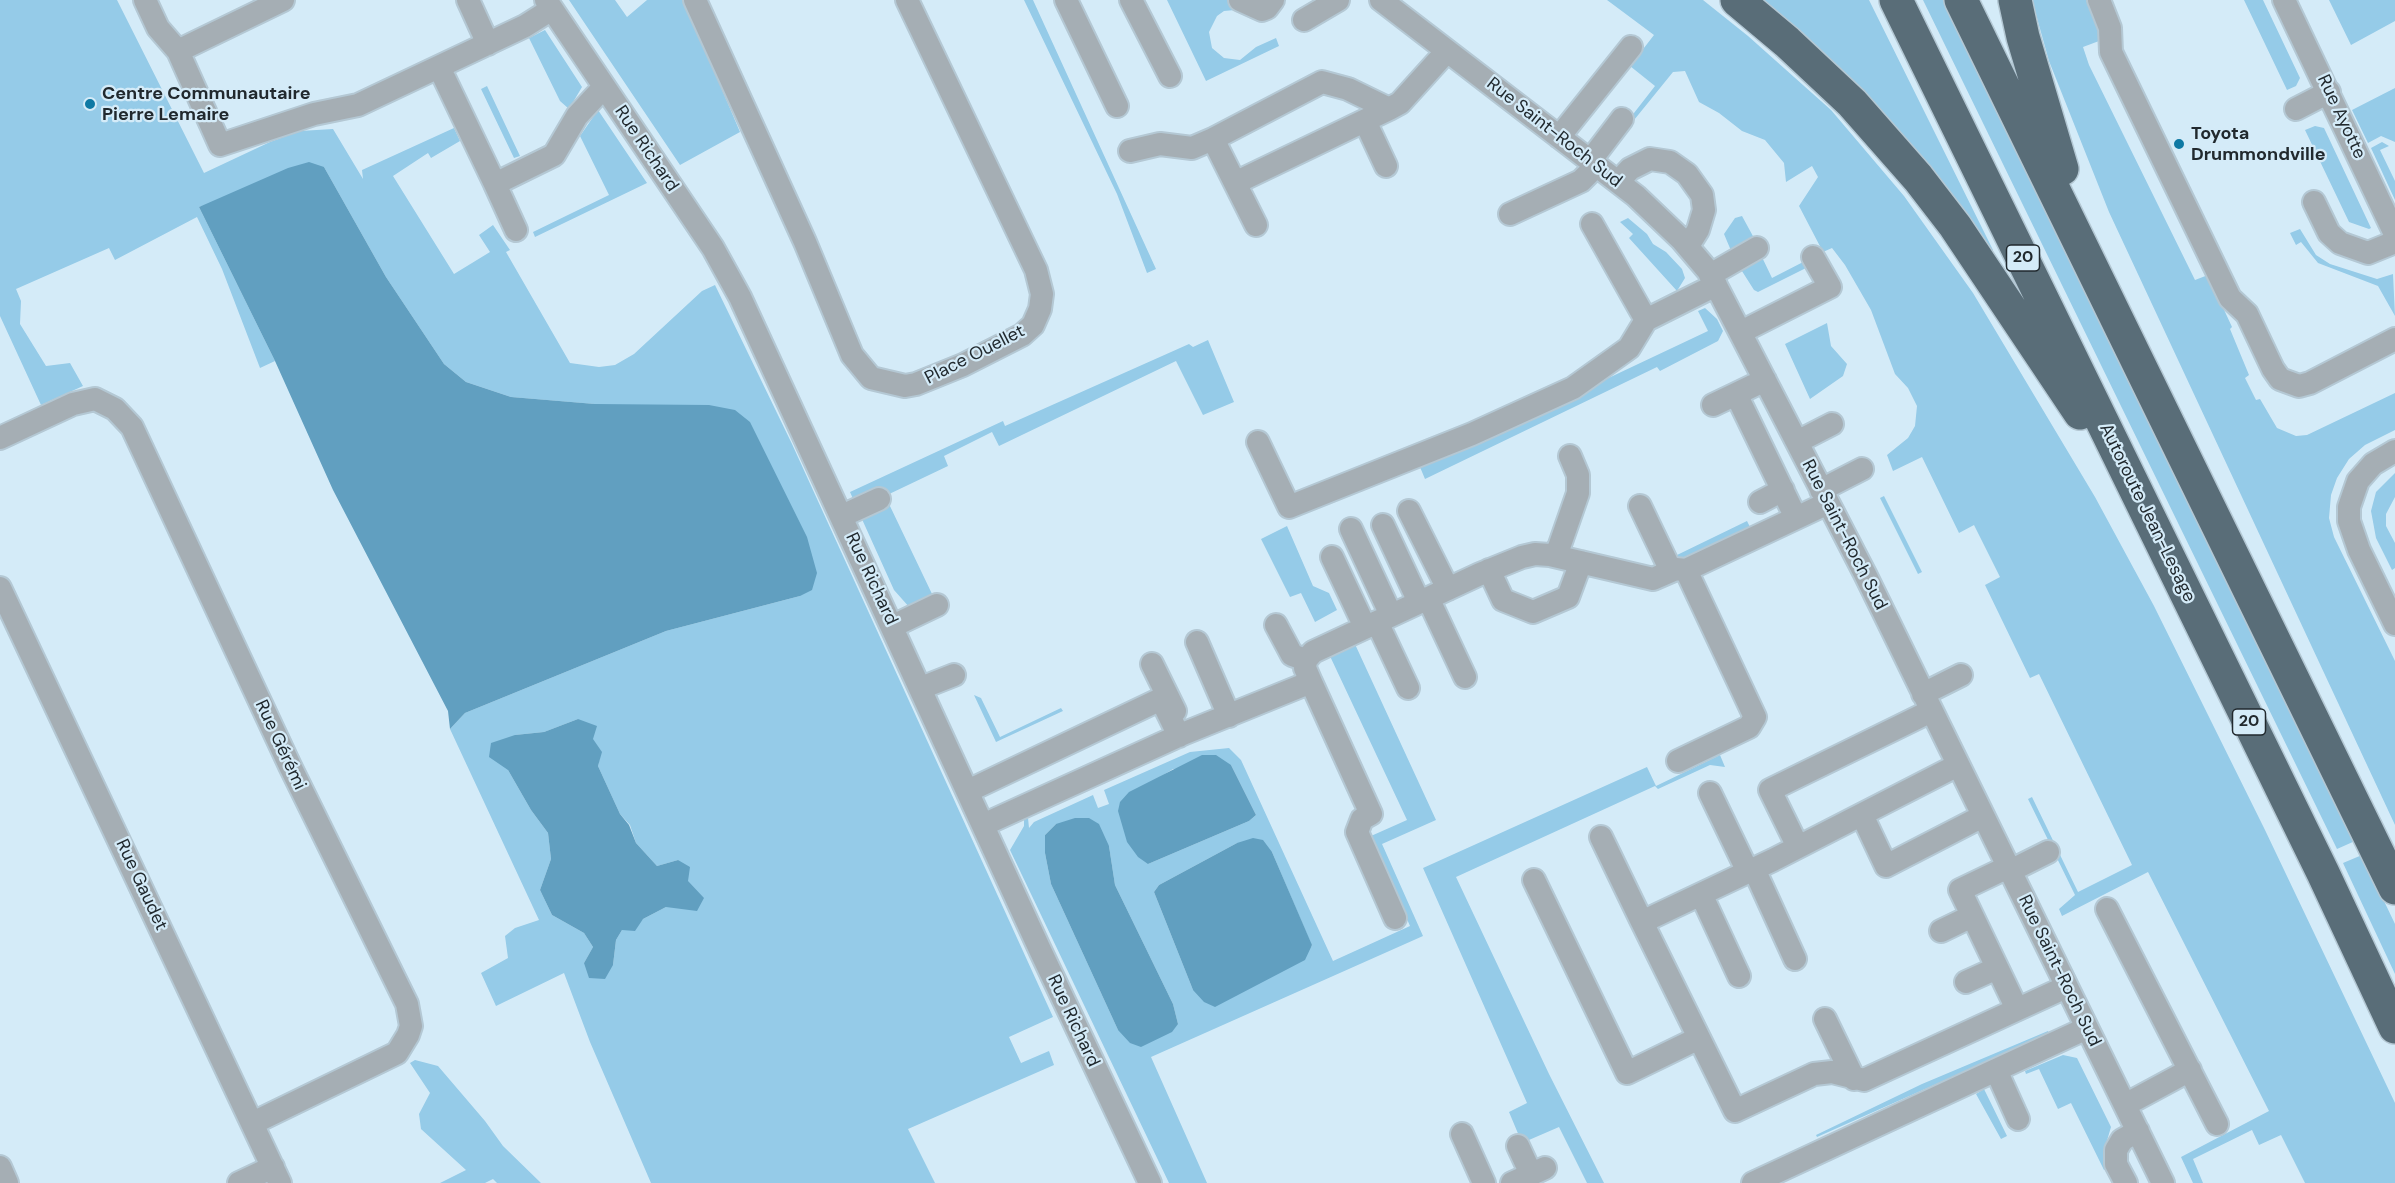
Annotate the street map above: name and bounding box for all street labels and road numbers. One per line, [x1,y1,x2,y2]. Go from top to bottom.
street label: Rue Ayotte [2312,71,2370,163]
street label: Rue Saint-Roch Sud [1482,73,1626,193]
street label: Rue Richard [609,102,683,196]
road number: 20 [2006,245,2040,271]
street label: Place Ouellet [922,321,1028,389]
street label: Autoroute Jean-Lesage [2094,420,2200,606]
street label: Rue Saint-Roch Sud [1797,456,1891,614]
street label: Rue Richard [840,530,902,628]
street label: Rue Gérémi [250,697,310,793]
road number: 20 [2232,709,2266,735]
street label: Rue Gaudet [110,836,172,934]
street label: Rue Saint-Roch Sud [2013,892,2105,1050]
street label: Rue Richard [1042,972,1104,1070]

